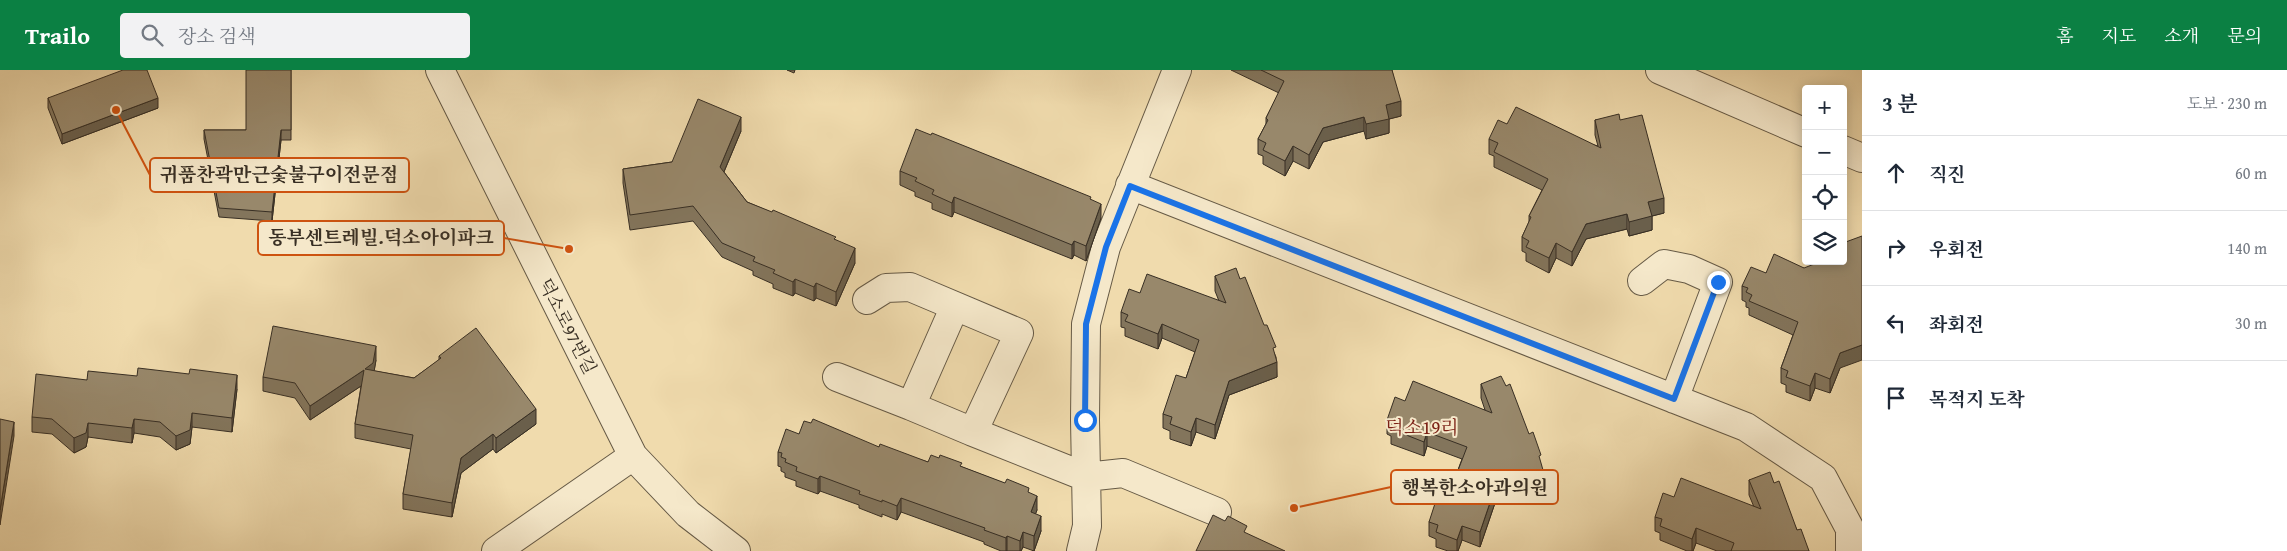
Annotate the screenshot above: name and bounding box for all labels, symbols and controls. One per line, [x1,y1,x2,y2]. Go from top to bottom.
search box [120,13,470,58]
text: Trailo [25,18,90,53]
icon: search [138,21,166,49]
text: 장소 검색 [178,22,256,50]
text: 홈 [2056,22,2074,49]
text: 지도 [2102,22,2136,49]
text: 소개 [2164,22,2199,49]
text: 문의 [2227,22,2262,49]
map controls [1802,85,1847,265]
button: + [1802,85,1847,130]
text: 3 분 [1882,88,1918,119]
text: 도보 · 230 m [2187,91,2267,115]
button: − [1802,130,1847,175]
callout: 귀품찬곽만근숯불구이전문점 [150,158,409,192]
icon: ahead [1882,159,1910,187]
text: 귀품찬곽만근숯불구이전문점 [160,160,398,188]
text: 직진 [1929,160,1966,188]
text: 60 m [2235,161,2267,185]
button: locate [1802,175,1847,220]
button: layers [1802,220,1847,265]
callout: 동부센트레빌.덕소아이파크 [258,221,504,255]
text: 동부센트레빌.덕소아이파크 [268,223,494,251]
icon: right [1882,234,1910,262]
text: 우회전 [1929,235,1984,263]
text: 140 m [2227,236,2267,260]
route end [1707,271,1730,294]
street label: 덕소로97번길 [532,273,604,379]
icon: left [1882,309,1910,337]
text: 좌회전 [1929,310,1984,338]
text: 30 m [2235,311,2267,335]
icon: arrive [1882,384,1910,412]
text: 목적지 도착 [1929,385,2025,413]
route start [1074,409,1097,432]
district label: 덕소19리 [1385,413,1459,441]
callout: 행복한소아과의원 [1391,470,1558,504]
text: 행복한소아과의원 [1402,473,1548,501]

